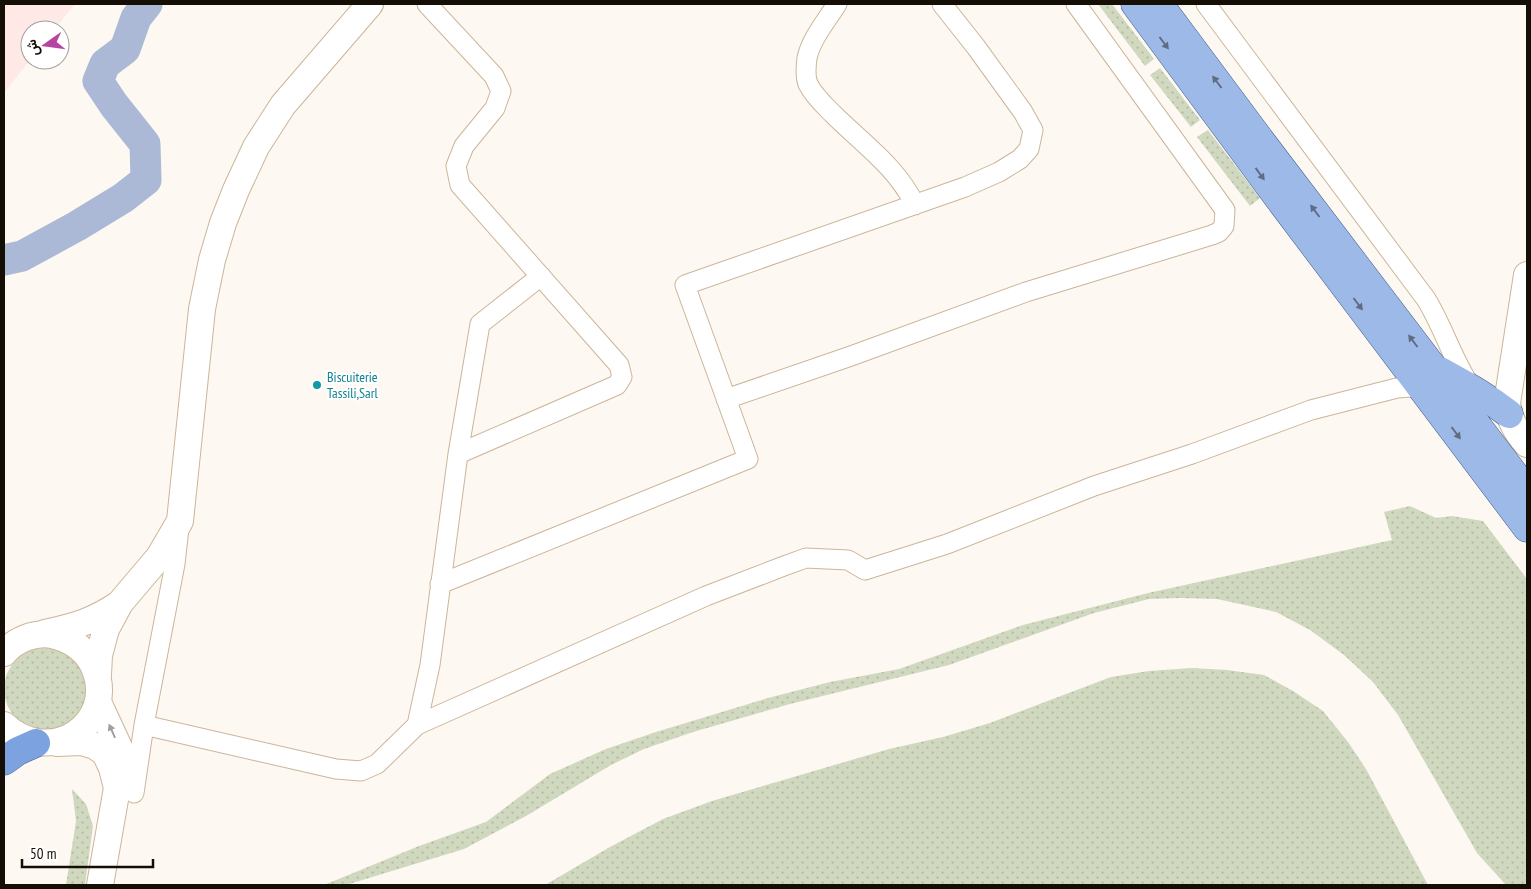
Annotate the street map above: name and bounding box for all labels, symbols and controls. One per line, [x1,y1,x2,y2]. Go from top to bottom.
north arrow [20,20,70,70]
one-way arrow [1159,36,1169,50]
text: ش [22,38,43,58]
one-way arrow [1212,75,1222,89]
one-way arrow [1255,167,1265,180]
one-way arrow [1310,205,1320,218]
one-way arrow [1353,297,1363,311]
one-way arrow [1408,335,1419,348]
place label: Biscuiterie Tassili,Sarl [327,368,379,402]
marker: Biscuiterie Tassili,Sarl [311,379,323,391]
one-way arrow [1451,426,1461,440]
one-way arrow [107,724,115,738]
scale bar [22,836,154,868]
text: 50 m [30,844,56,863]

